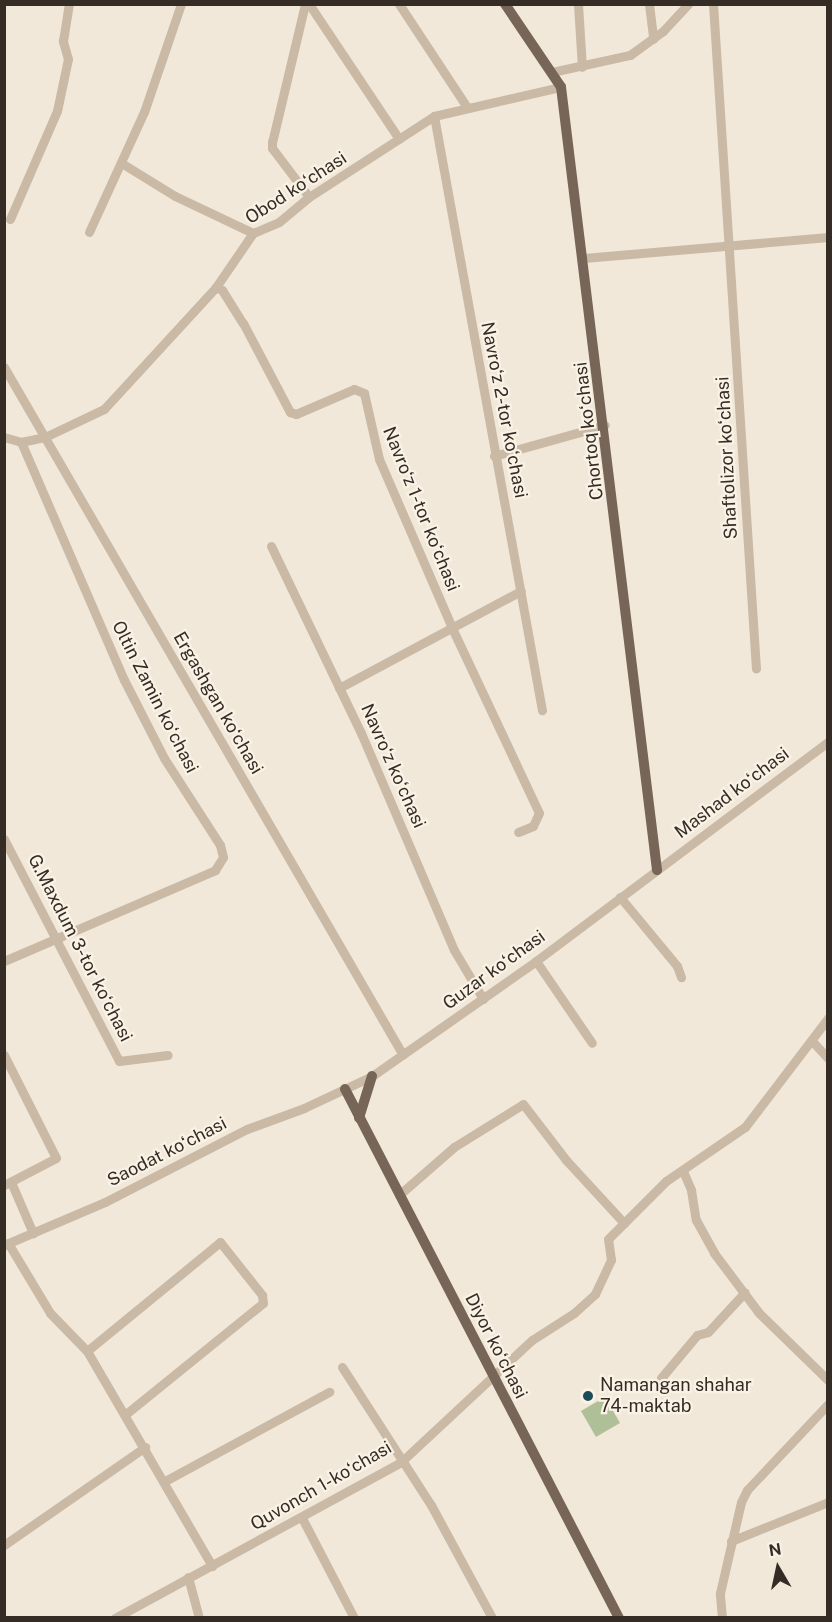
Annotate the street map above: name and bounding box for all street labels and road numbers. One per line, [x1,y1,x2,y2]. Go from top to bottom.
street label: Obod koʻchasi [241,147,351,229]
street label: Navroʻz 2-tor koʻchasi [476,320,532,500]
street label: Chortoq koʻchasi [570,361,608,501]
street label: Shaftolizor koʻchasi [712,376,742,540]
street label: Navroʻz 1-tor koʻchasi [378,423,464,595]
street label: Oltin Zamin koʻchasi [107,617,203,777]
street label: Ergashgan koʻchasi [168,628,268,778]
street label: Navroʻz koʻchasi [356,701,430,831]
street label: Mashad koʻchasi [671,743,793,843]
street label: G.Maxdum 3-tor koʻchasi [23,851,137,1045]
street label: Guzar koʻchasi [439,926,549,1014]
street label: Saodat koʻchasi [104,1113,230,1191]
street label: Diyor koʻchasi [460,1290,532,1402]
street label: Quvonch 1-koʻchasi [247,1437,395,1535]

